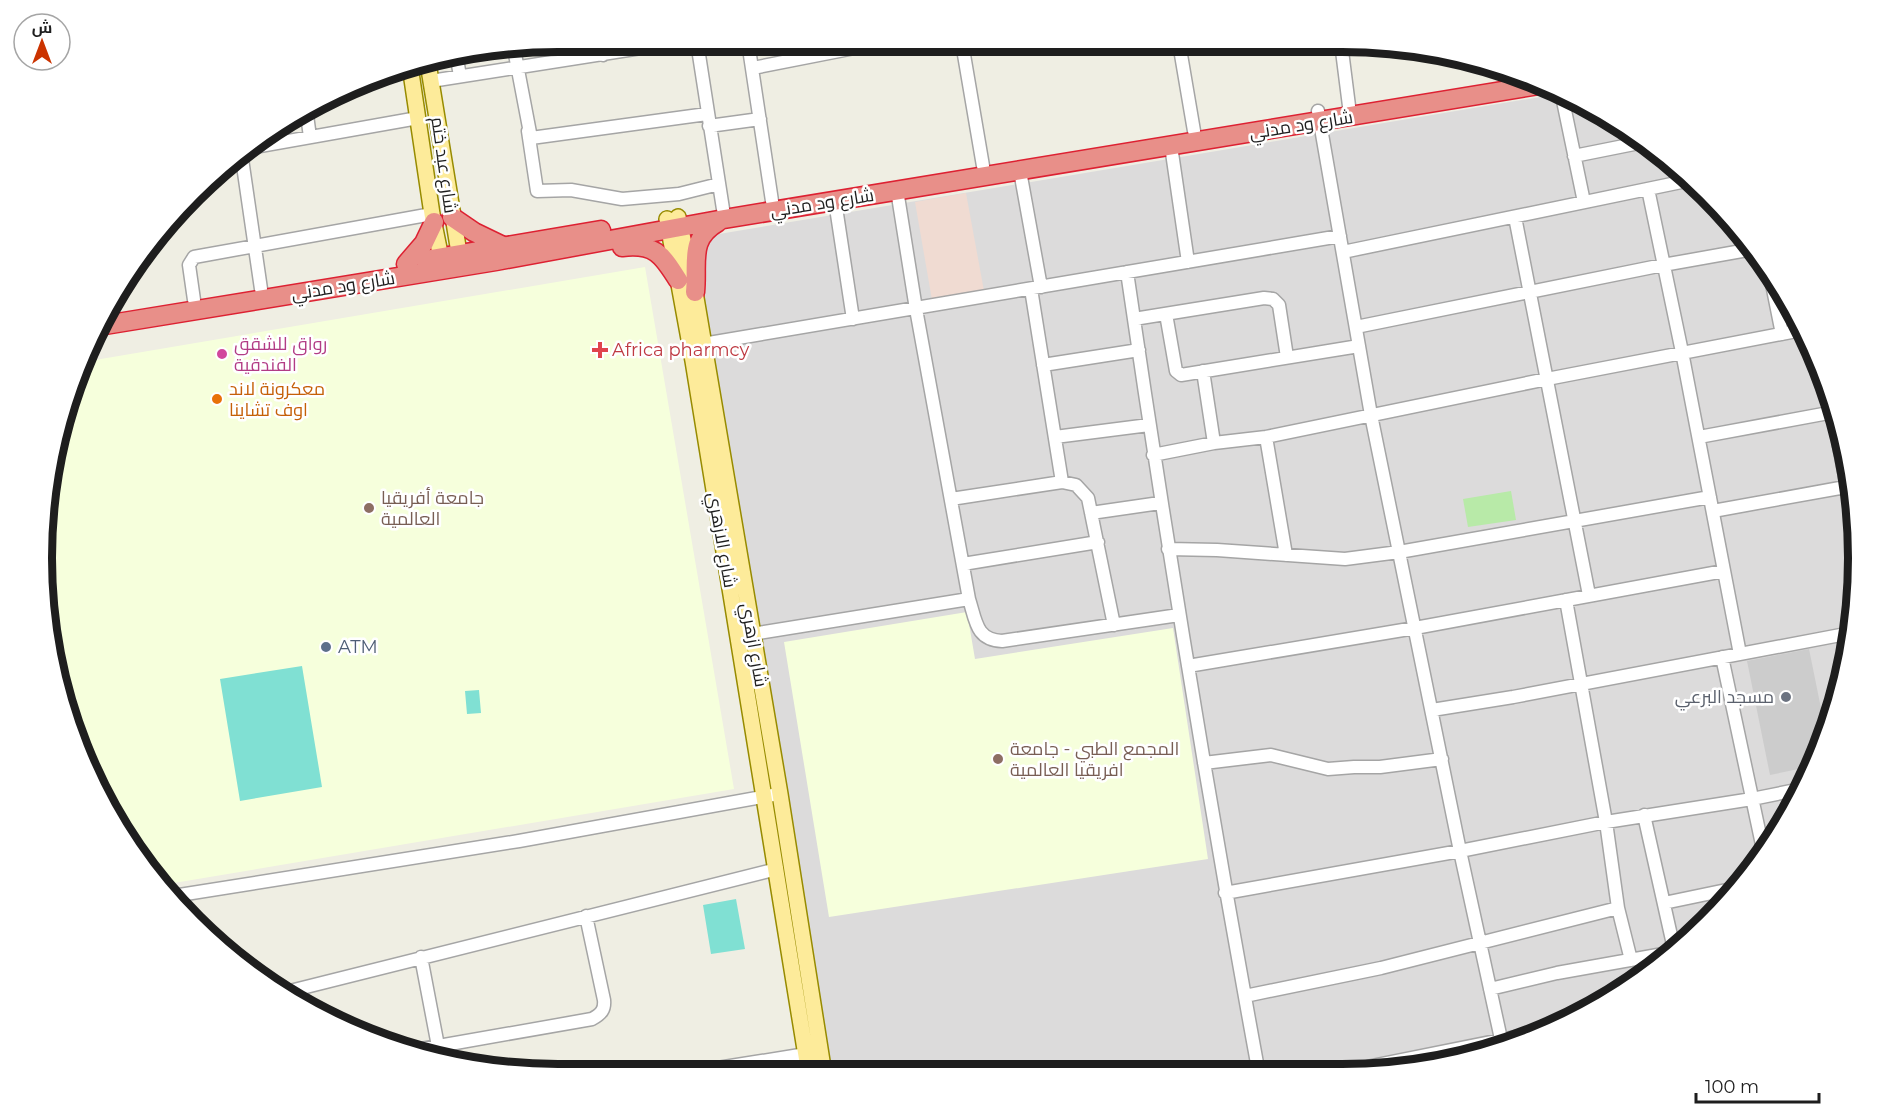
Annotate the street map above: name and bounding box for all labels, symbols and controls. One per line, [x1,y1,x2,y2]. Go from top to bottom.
north arrow [12,12,72,72]
text: ش [32,18,52,37]
street label: شارع ود مدني [1248,106,1355,147]
street label: شارع عبد ختم [425,115,462,215]
street label: شارع ود مدني [769,184,876,225]
street label: شارع ود مدني [290,267,397,308]
place label: رواق للشقق الفندقية [234,333,327,376]
place label: Africa pharmcy [612,339,750,361]
marker: Africa pharmcy [593,343,607,357]
marker: رواق للشقق الفندقية [215,347,229,361]
place label: معكرونة لاند اوف تشاينا [229,378,325,421]
marker: معكرونة لاند اوف تشاينا [210,392,224,406]
place label: جامعة أفريقيا العالمية [381,487,484,530]
street label: شارع الازهري [700,491,741,590]
marker: جامعة أفريقيا العالمية [362,501,376,515]
street label: شارع ازهري [733,601,772,689]
place label: ATM [338,636,378,658]
marker: ATM [319,640,333,654]
place label: مسجد البرعي [1675,686,1774,711]
marker: مسجد البرعي [1779,690,1793,704]
place label: المجمع الطبي - جامعة افريقيا العالمية [1010,738,1179,781]
marker: المجمع الطبي - جامعة افريقيا العالمية [991,752,1005,766]
scale bar [1696,1066,1819,1104]
text: 100 m [1705,1076,1759,1098]

